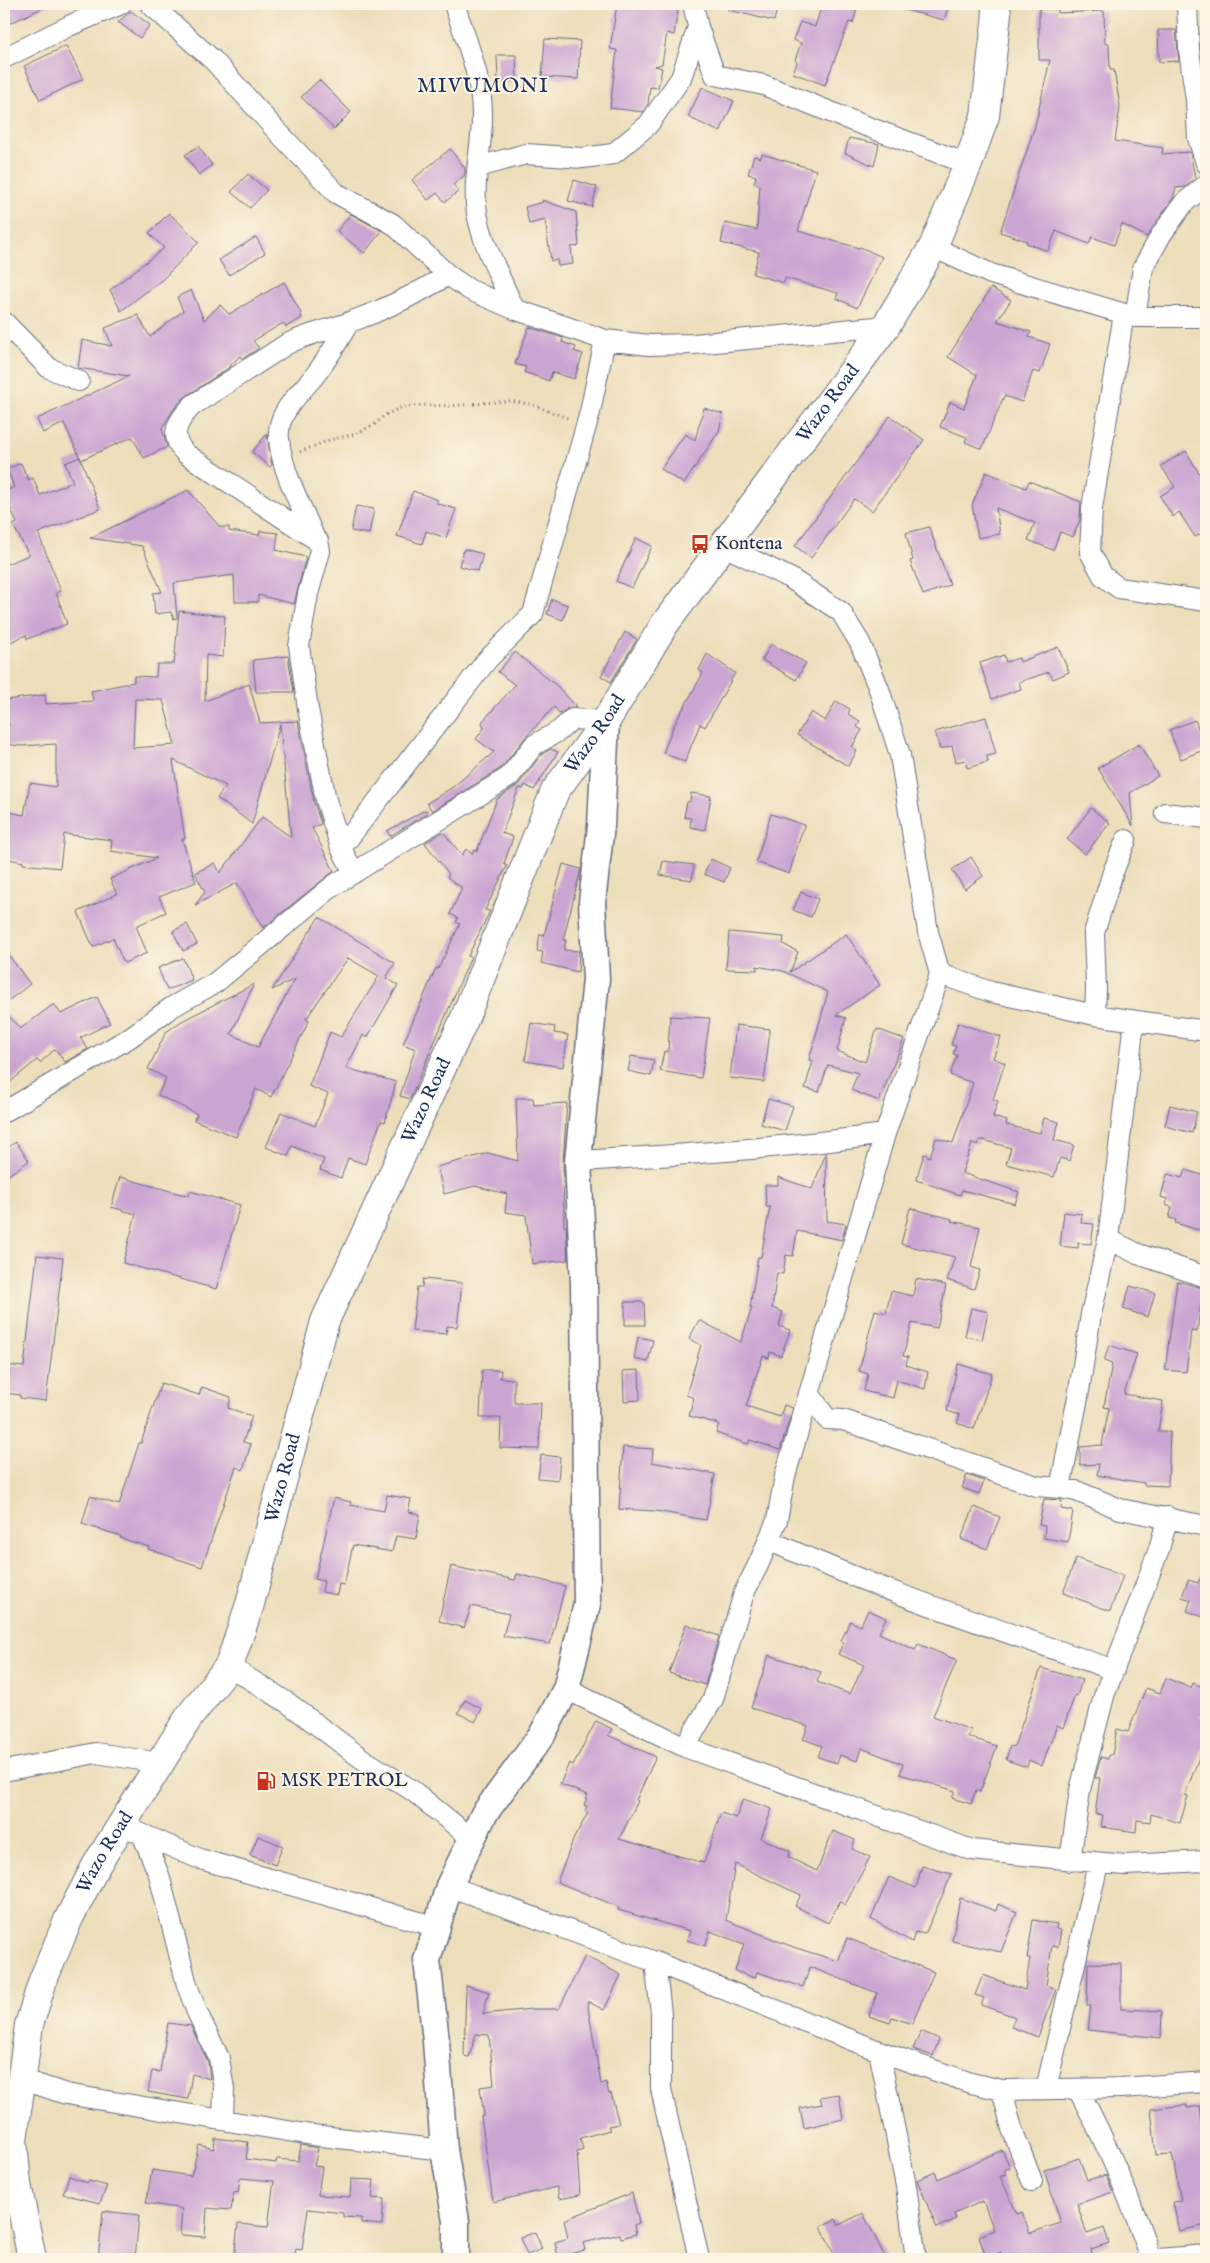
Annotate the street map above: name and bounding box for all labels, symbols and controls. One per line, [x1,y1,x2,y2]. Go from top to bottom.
district label: MIVUMONI [417,73,549,100]
street label: Wazo Road [792,359,866,447]
place label: Kontena [715,532,783,556]
bus stop icon: Kontena [689,533,711,555]
street label: Wazo Road [559,690,632,779]
street label: Wazo Road [397,1053,457,1147]
street label: Wazo Road [260,1430,307,1525]
place label: MSK PETROL [281,1769,408,1793]
fuel station icon: MSK PETROL [255,1770,277,1792]
street label: Wazo Road [72,1806,139,1898]

